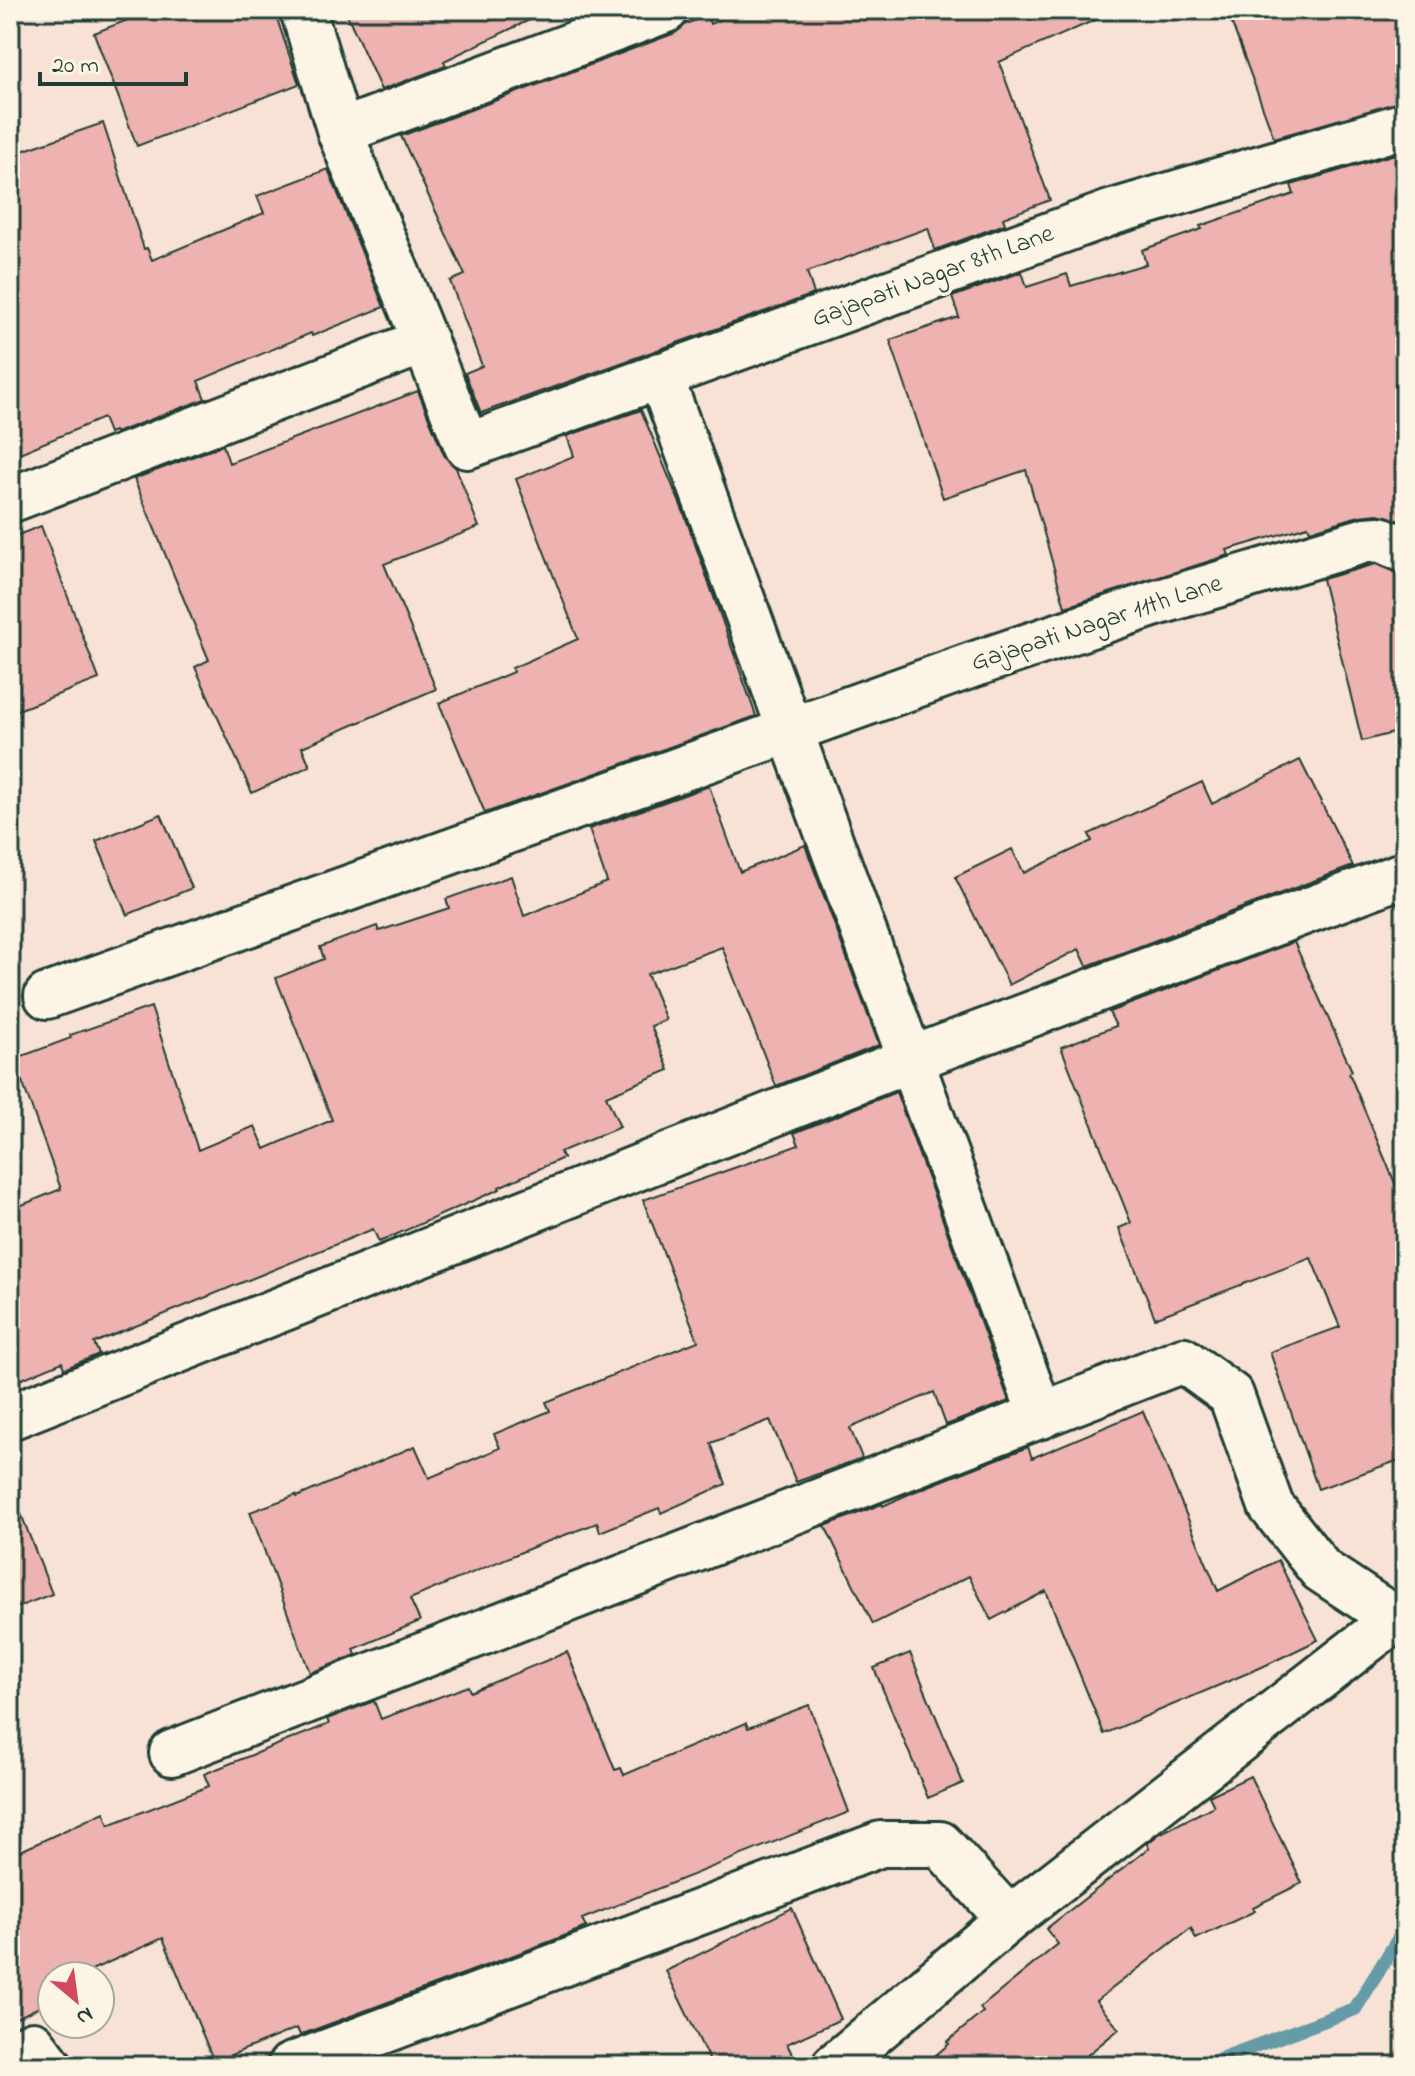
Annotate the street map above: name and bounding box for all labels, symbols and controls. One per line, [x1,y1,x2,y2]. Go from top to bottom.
scale bar [40,36,186,86]
text: 20 m [52,49,99,84]
street label: Gajapati Nagar 8th Lane [807,215,1060,338]
street label: Gajapati Nagar 11th Lane [967,565,1228,683]
north arrow [36,1960,116,2040]
text: N [70,1997,98,2032]

